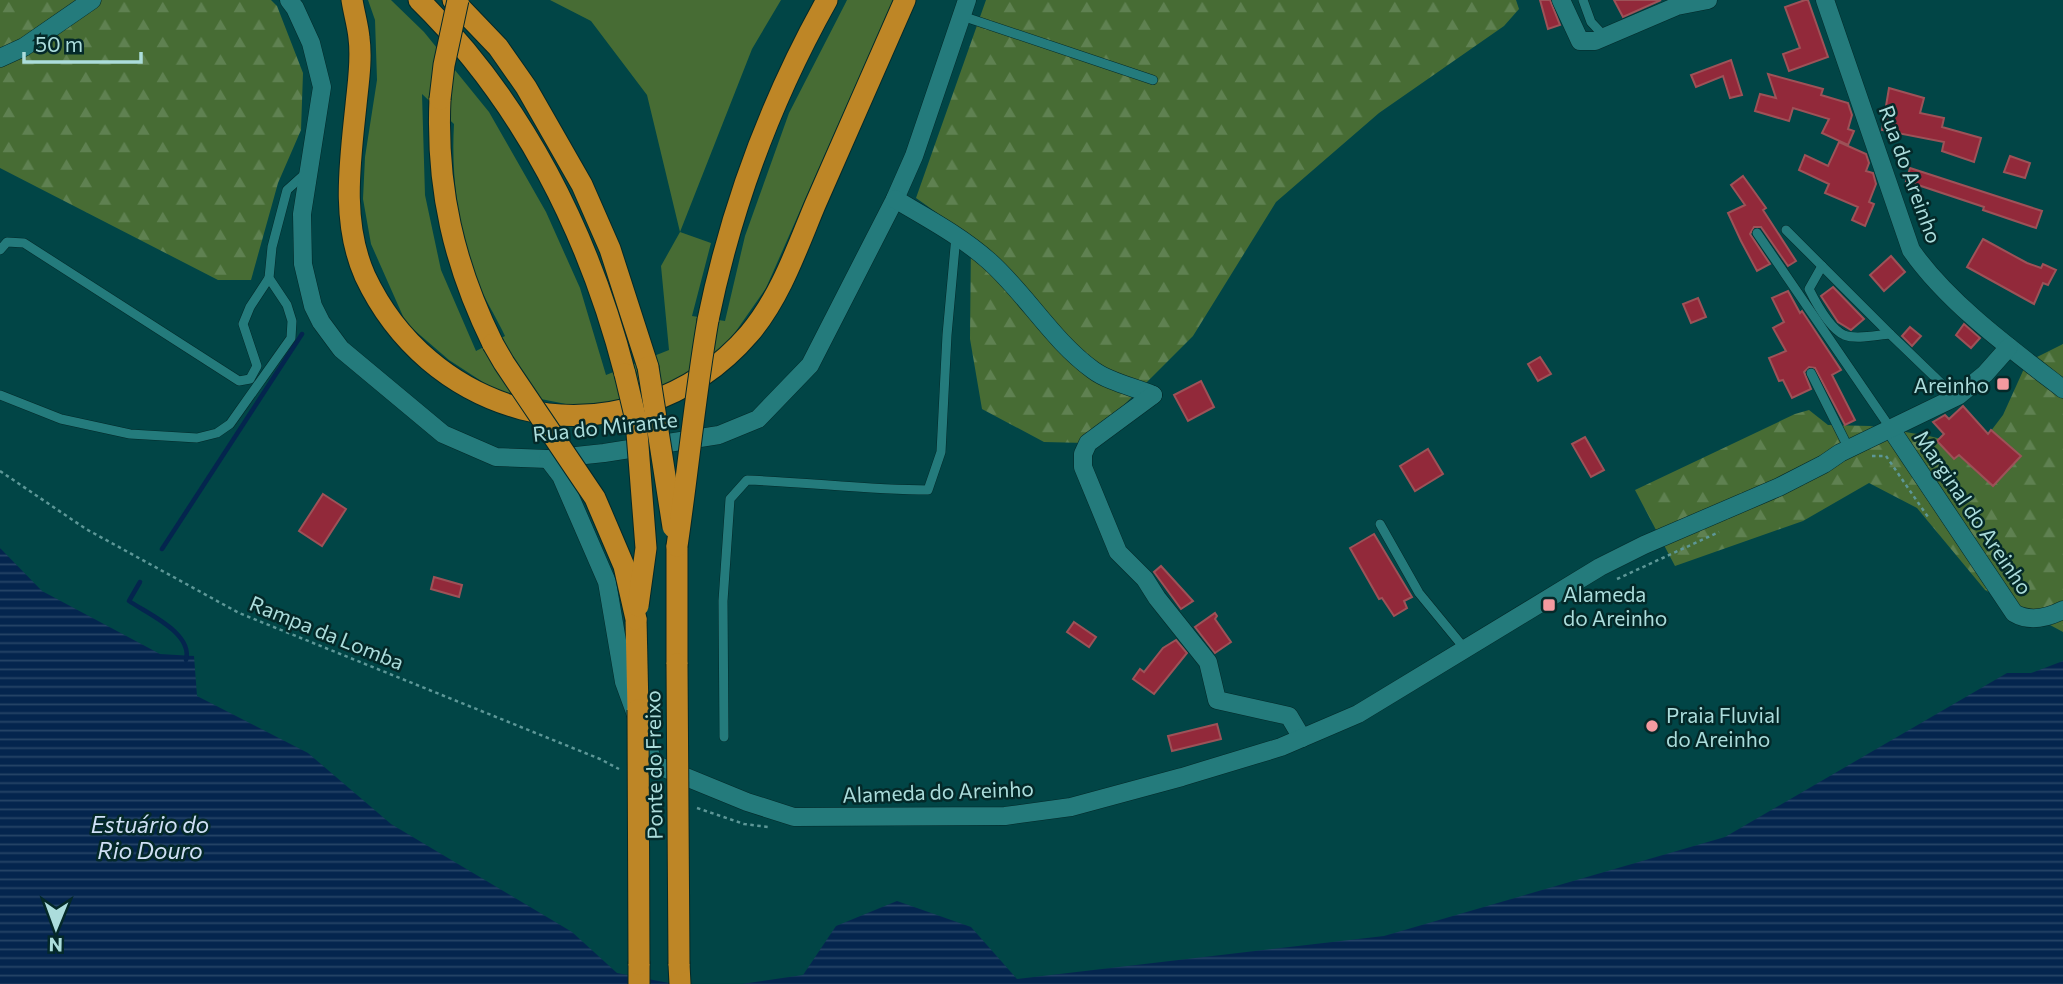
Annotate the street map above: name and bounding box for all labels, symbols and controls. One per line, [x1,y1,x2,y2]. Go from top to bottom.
scale bar [24,21,142,65]
text: 50 m [35,31,83,56]
street label: Rua do Areinho [1874,102,1948,246]
place label: Areinho [1913,372,1989,397]
marker: Areinho [1995,376,2011,392]
street label: Rua do Mirante [531,406,679,446]
street label: Marginal do Areinho [1910,425,2038,599]
place label: Alameda do Areinho [1563,581,1667,630]
street label: Rampa da Lomba [246,590,408,674]
marker: Alameda do Areinho [1541,597,1557,613]
street label: Ponte do Freixo [639,690,667,840]
place label: Praia Fluvial do Areinho [1666,702,1780,751]
marker: Praia Fluvial do Areinho [1644,718,1660,734]
street label: Alameda do Areinho [842,775,1034,807]
water label: Estuário do Rio Douro [91,810,209,864]
north arrow [21,893,91,963]
text: N [48,934,63,957]

